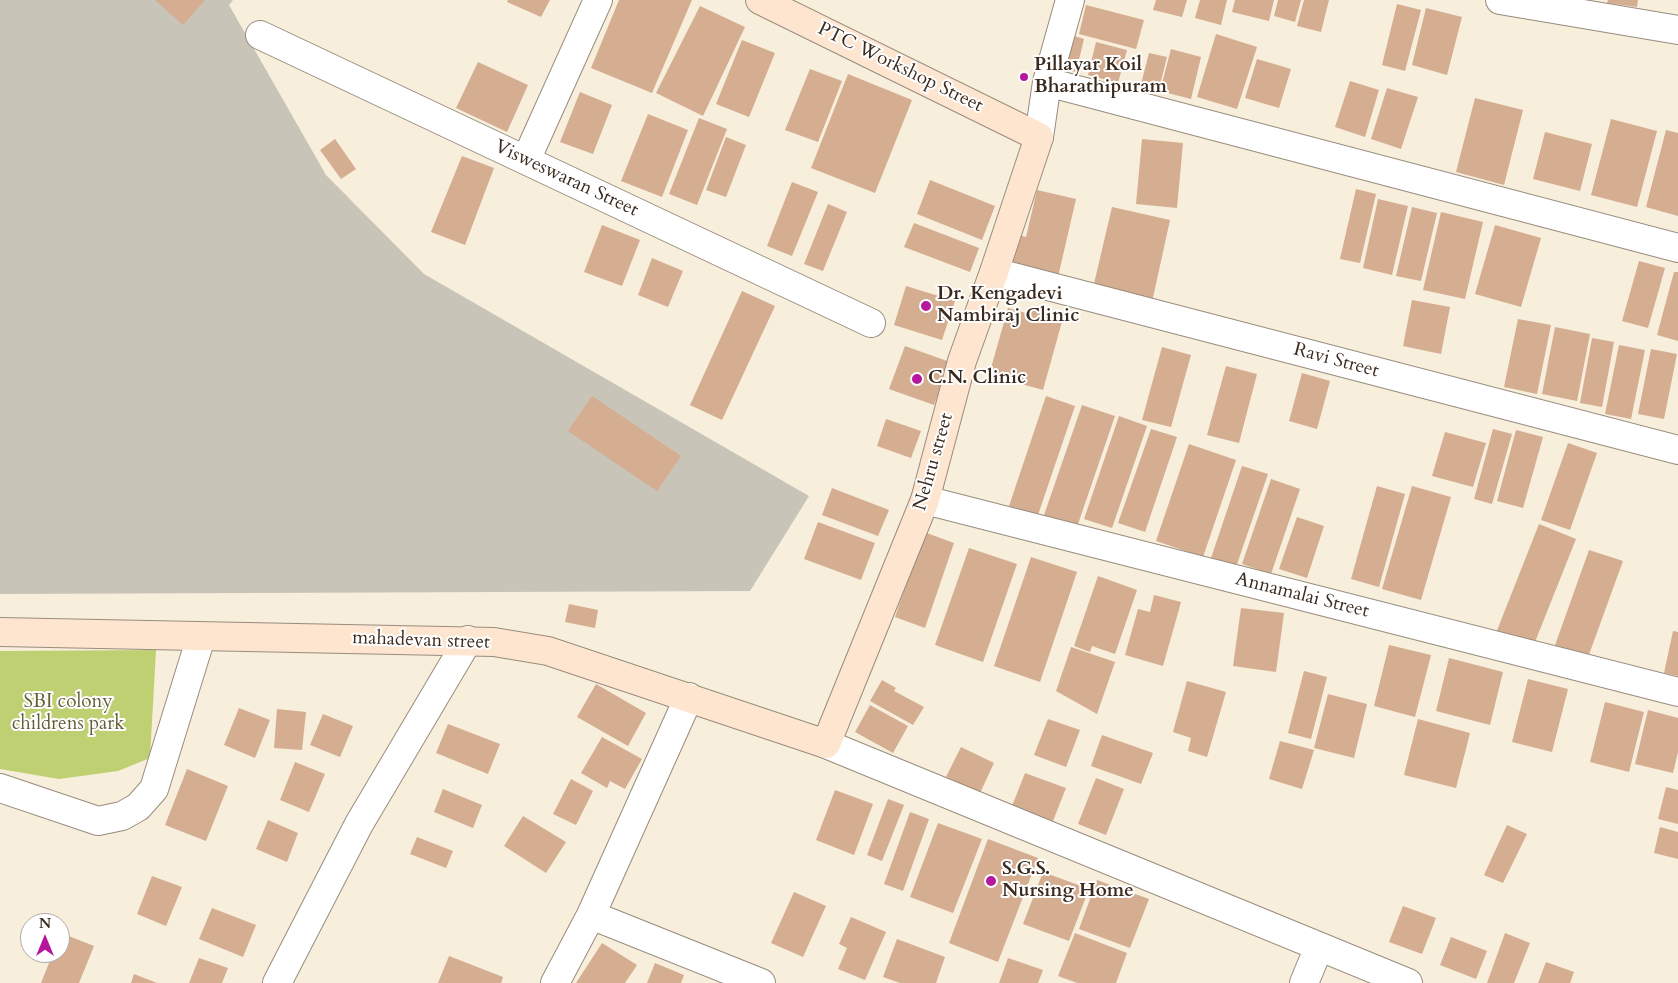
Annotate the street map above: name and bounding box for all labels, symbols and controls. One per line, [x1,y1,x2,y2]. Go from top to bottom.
street label: PTC Workshop Street [814,18,986,118]
place label: Pillayar Koil Bharathipuram [1034,55,1167,99]
marker: Pillayar Koil Bharathipuram [1018,71,1030,83]
street label: Visweswaran Street [490,136,642,222]
place label: Dr. Kengadevi Nambiraj Clinic [937,284,1079,328]
marker: Dr. Kengadevi Nambiraj Clinic [919,299,933,313]
street label: Ravi Street [1291,339,1381,383]
place label: C.N. Clinic [928,368,1026,390]
marker: C.N. Clinic [910,372,924,386]
street label: Nehru street [909,411,959,513]
street label: Annamalai Street [1233,568,1371,624]
street label: mahadevan street [352,627,490,655]
park label: SBI colony childrens park [12,692,124,736]
place label: S.G.S. Nursing Home [1002,859,1134,903]
marker: S.G.S. Nursing Home [984,874,998,888]
north arrow [20,913,70,963]
text: N [39,914,51,933]

